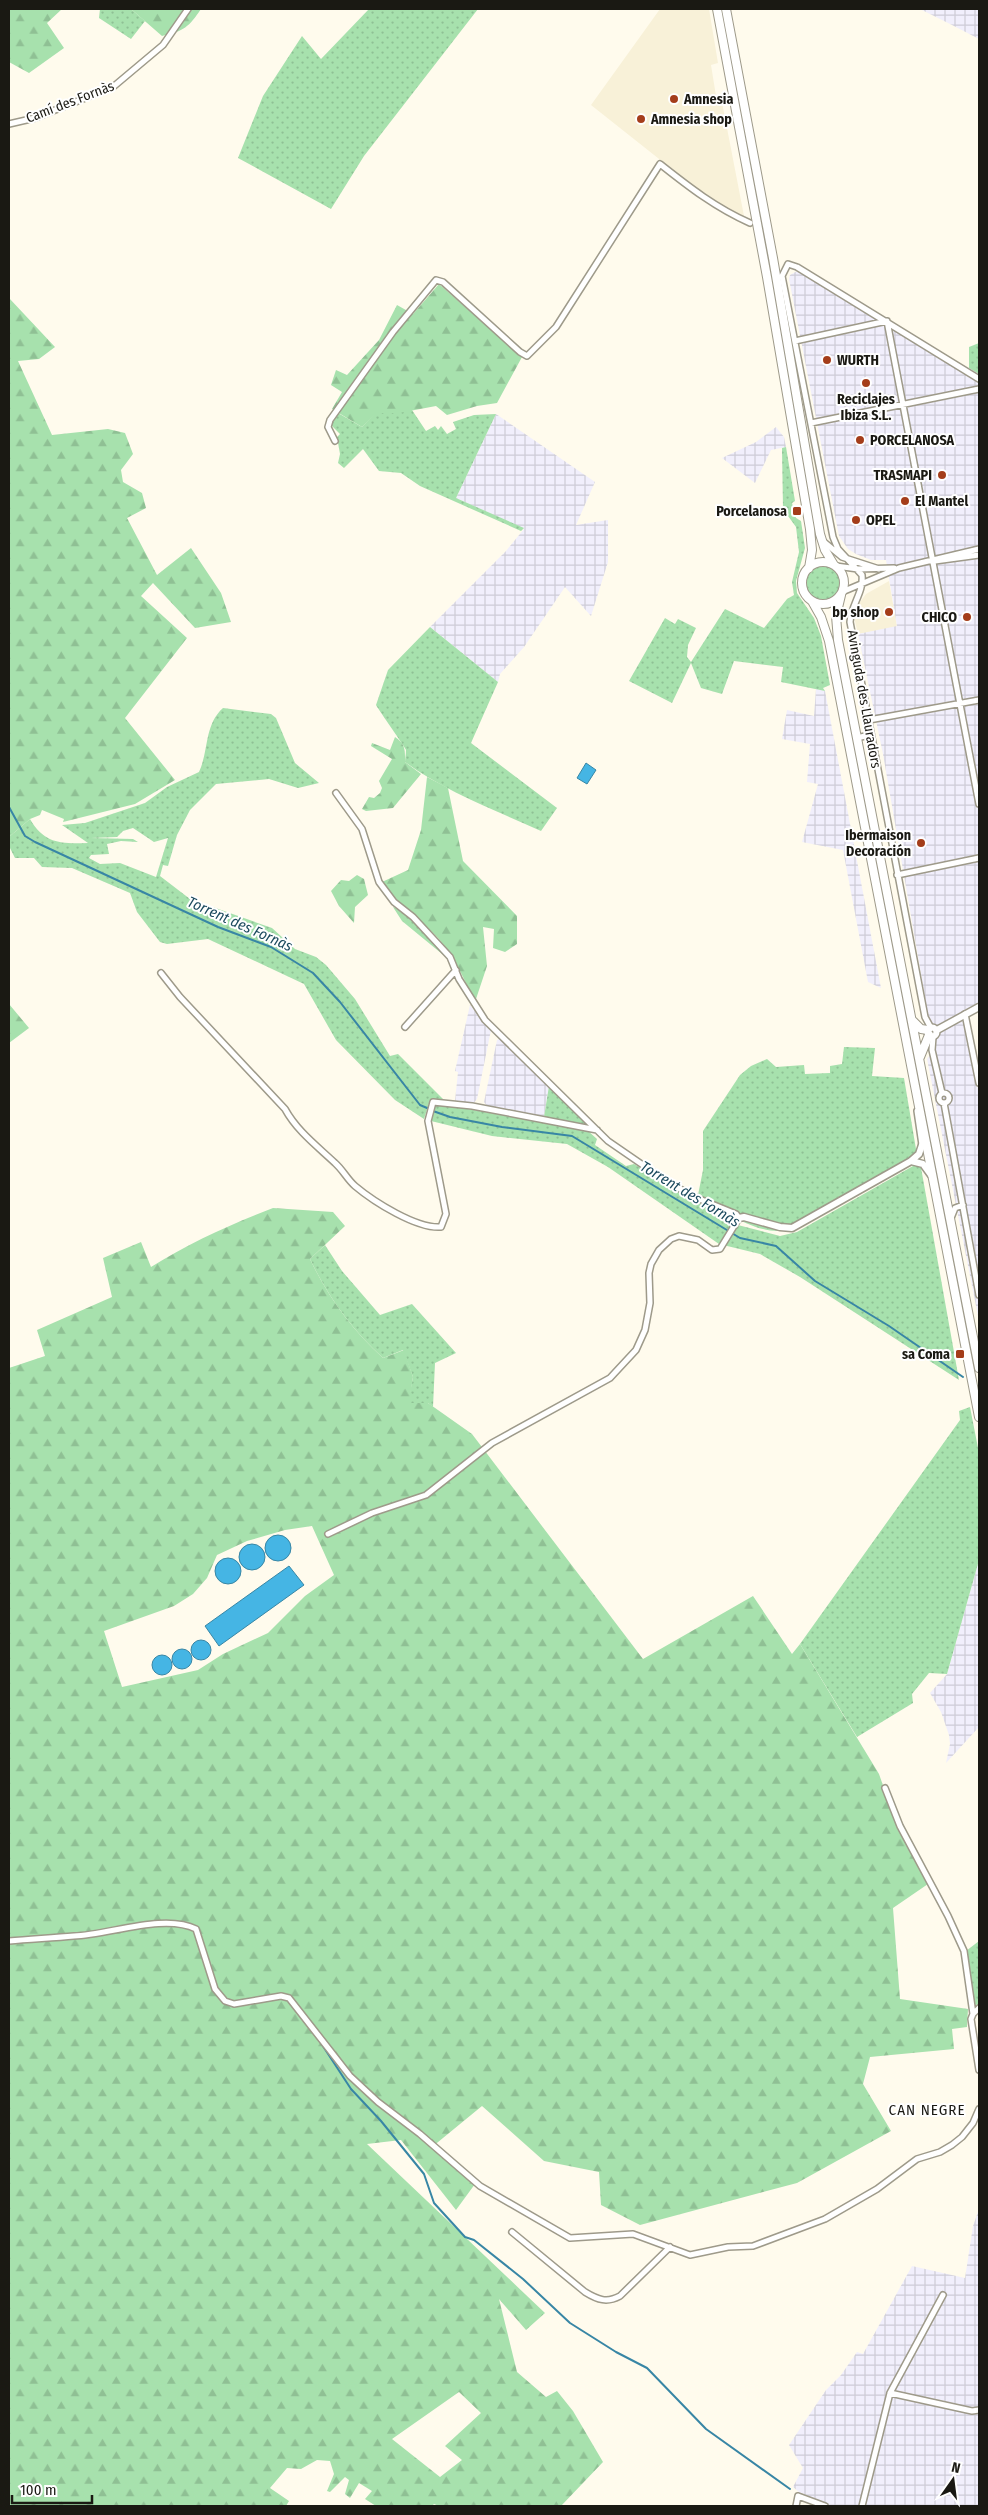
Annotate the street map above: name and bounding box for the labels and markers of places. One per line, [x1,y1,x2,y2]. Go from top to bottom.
place label: Amnesia [683,91,733,108]
marker: Amnesia [668,93,680,105]
place label: Amnesia shop [650,111,732,128]
marker: Amnesia shop [635,113,647,125]
place label: WURTH [837,352,879,369]
marker: WURTH [821,354,833,366]
marker: Reciclajes Ibiza S.L. [860,377,872,389]
place label: Reciclajes Ibiza S.L. [837,391,895,424]
place label: PORCELANOSA [870,432,955,449]
marker: PORCELANOSA [854,434,866,446]
place label: TRASMAPI [873,467,932,484]
marker: TRASMAPI [936,469,948,481]
place label: El Mantel [915,493,968,510]
marker: El Mantel [899,495,911,507]
place label: Porcelanosa [716,503,787,520]
marker: Porcelanosa [791,505,803,517]
place label: OPEL [866,512,896,529]
marker: OPEL [850,514,862,526]
place label: bp shop [832,604,879,621]
marker: bp shop [883,606,895,618]
place label: CHICO [922,609,957,626]
marker: CHICO [961,611,973,623]
place label: Ibermaison Decoración [845,827,911,860]
marker: Ibermaison Decoración [915,837,927,849]
place label: sa Coma [902,1346,950,1363]
marker: sa Coma [954,1348,966,1360]

